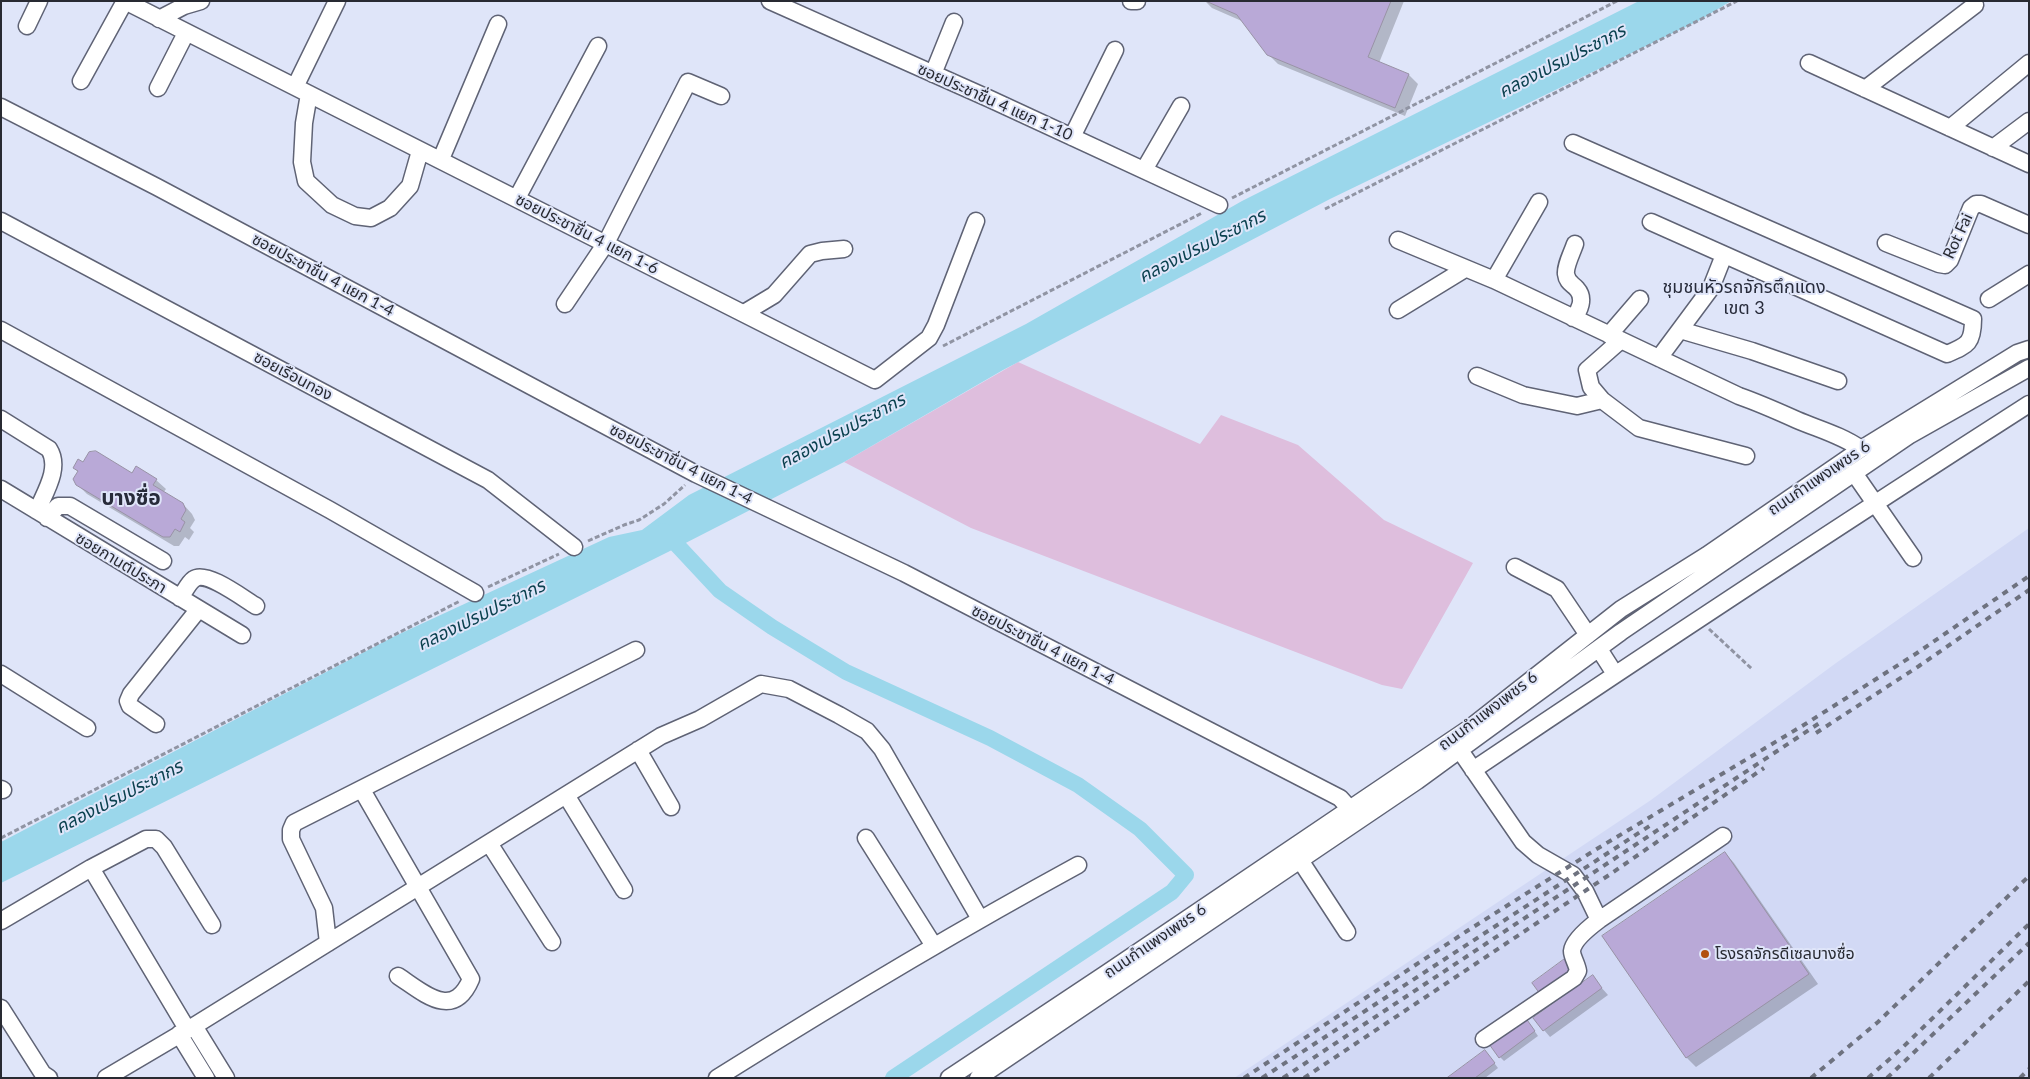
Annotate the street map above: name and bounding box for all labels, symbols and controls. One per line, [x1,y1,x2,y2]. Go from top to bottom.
water label: คลองเปรมประชากร [1495,20,1629,102]
street label: ซอยประชาชื่น 4 แยก 1-10 [915,59,1075,145]
street label: ซอยประชาชื่น 4 แยก 1-6 [512,190,662,278]
water label: คลองเปรมประชากร [1135,205,1269,287]
street label: Rot Fai [1939,210,1977,262]
street label: ซอยประชาชื่น 4 แยก 1-4 [249,229,397,321]
district label: ชุมชนหัวรถจักรตึกแดง เขต 3 [1662,276,1826,318]
street label: ซอยเรือนทอง [250,347,336,405]
water label: คลองเปรมประชากร [775,389,909,473]
street label: ซอยประชาชื่น 4 แยก 1-4 [606,420,756,508]
street label: ถนนกำแพงเพชร 6 [1764,437,1874,519]
district label: บางซื่อ [101,485,161,511]
street label: ซอยกานต์ประภา [72,528,170,598]
water label: คลองเปรมประชากร [413,575,549,655]
street label: ซอยประชาชื่น 4 แยก 1-4 [968,601,1118,689]
street label: ถนนกำแพงเพชร 6 [1435,667,1541,755]
water label: คลองเปรมประชากร [52,756,186,838]
street label: ถนนกำแพงเพชร 6 [1100,900,1210,982]
place label: โรงรถจักรดีเซลบางซื่อ [1715,944,1855,964]
marker: โรงรถจักรดีเซลบางซื่อ [1699,948,1711,960]

